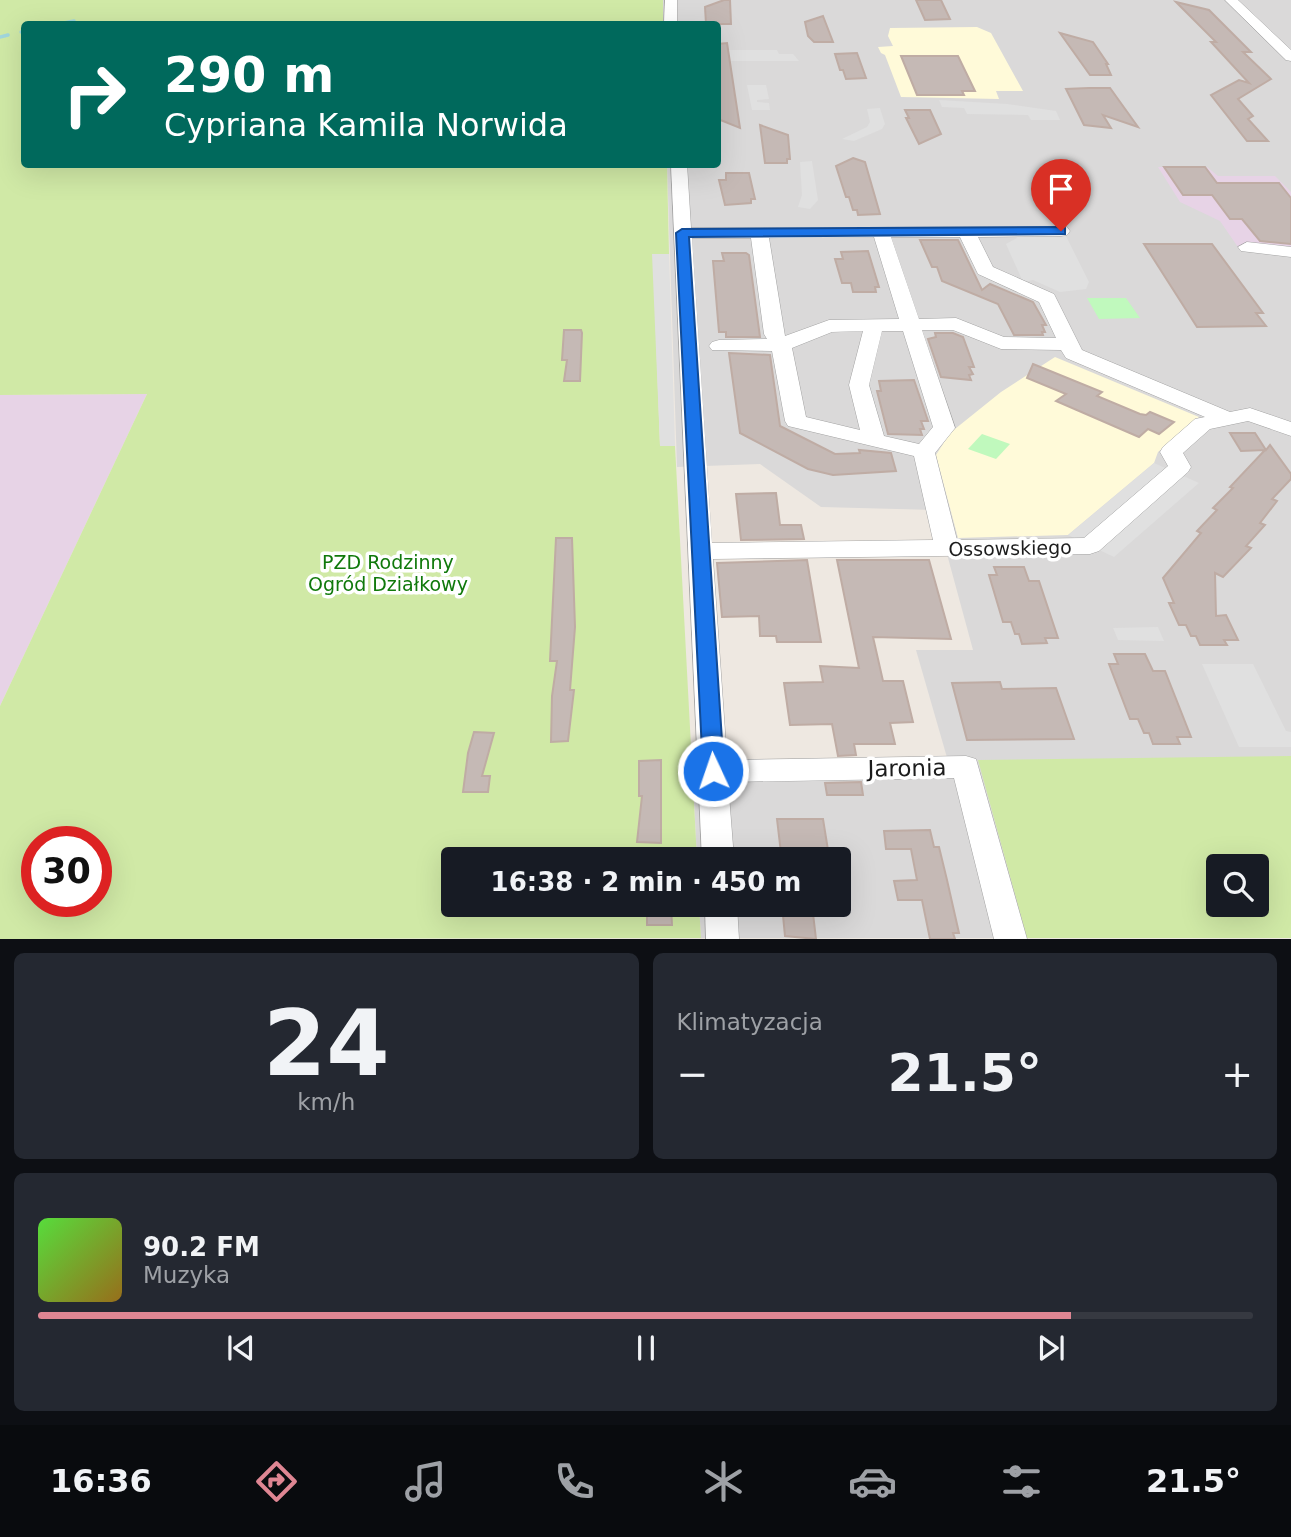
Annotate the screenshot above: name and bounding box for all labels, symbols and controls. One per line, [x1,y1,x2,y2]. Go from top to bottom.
text: 290 m [164,47,334,104]
icon: right [49,49,140,140]
text: Cypriana Kamila Norwida [164,106,568,144]
pin [1031,159,1091,231]
icon: arrive [1042,170,1080,208]
street label: Ossowskiego [948,536,1072,560]
park label: PZD Rodzinny Ogród Działkowy [308,551,468,595]
position arrow [676,734,750,808]
street label: Jaronia [865,754,947,782]
speed limit sign: 30 [21,826,112,917]
map controls [1206,854,1269,917]
button: search [1206,854,1269,917]
text: 16:38 · 2 min · 450 m [491,867,801,897]
text: 24 [263,991,390,1096]
text: Klimatyzacja [677,1009,823,1035]
text: 21.5° [888,1043,1042,1103]
text: − [677,1052,708,1096]
text: + [1221,1052,1253,1096]
text: km/h [297,1089,355,1115]
text: 90.2 FM [143,1232,260,1262]
text: Muzyka [143,1262,230,1288]
icon: previous [222,1329,260,1367]
icon: pause [627,1329,665,1367]
icon: next [1032,1329,1070,1367]
icon: directions [252,1457,301,1506]
icon: music [401,1457,450,1506]
icon: phone [550,1457,599,1506]
icon: climate [699,1457,748,1506]
icon: car [848,1457,897,1506]
icon: filters [997,1457,1046,1506]
text: 16:36 [50,1462,152,1500]
text: 21.5° [1146,1462,1241,1500]

